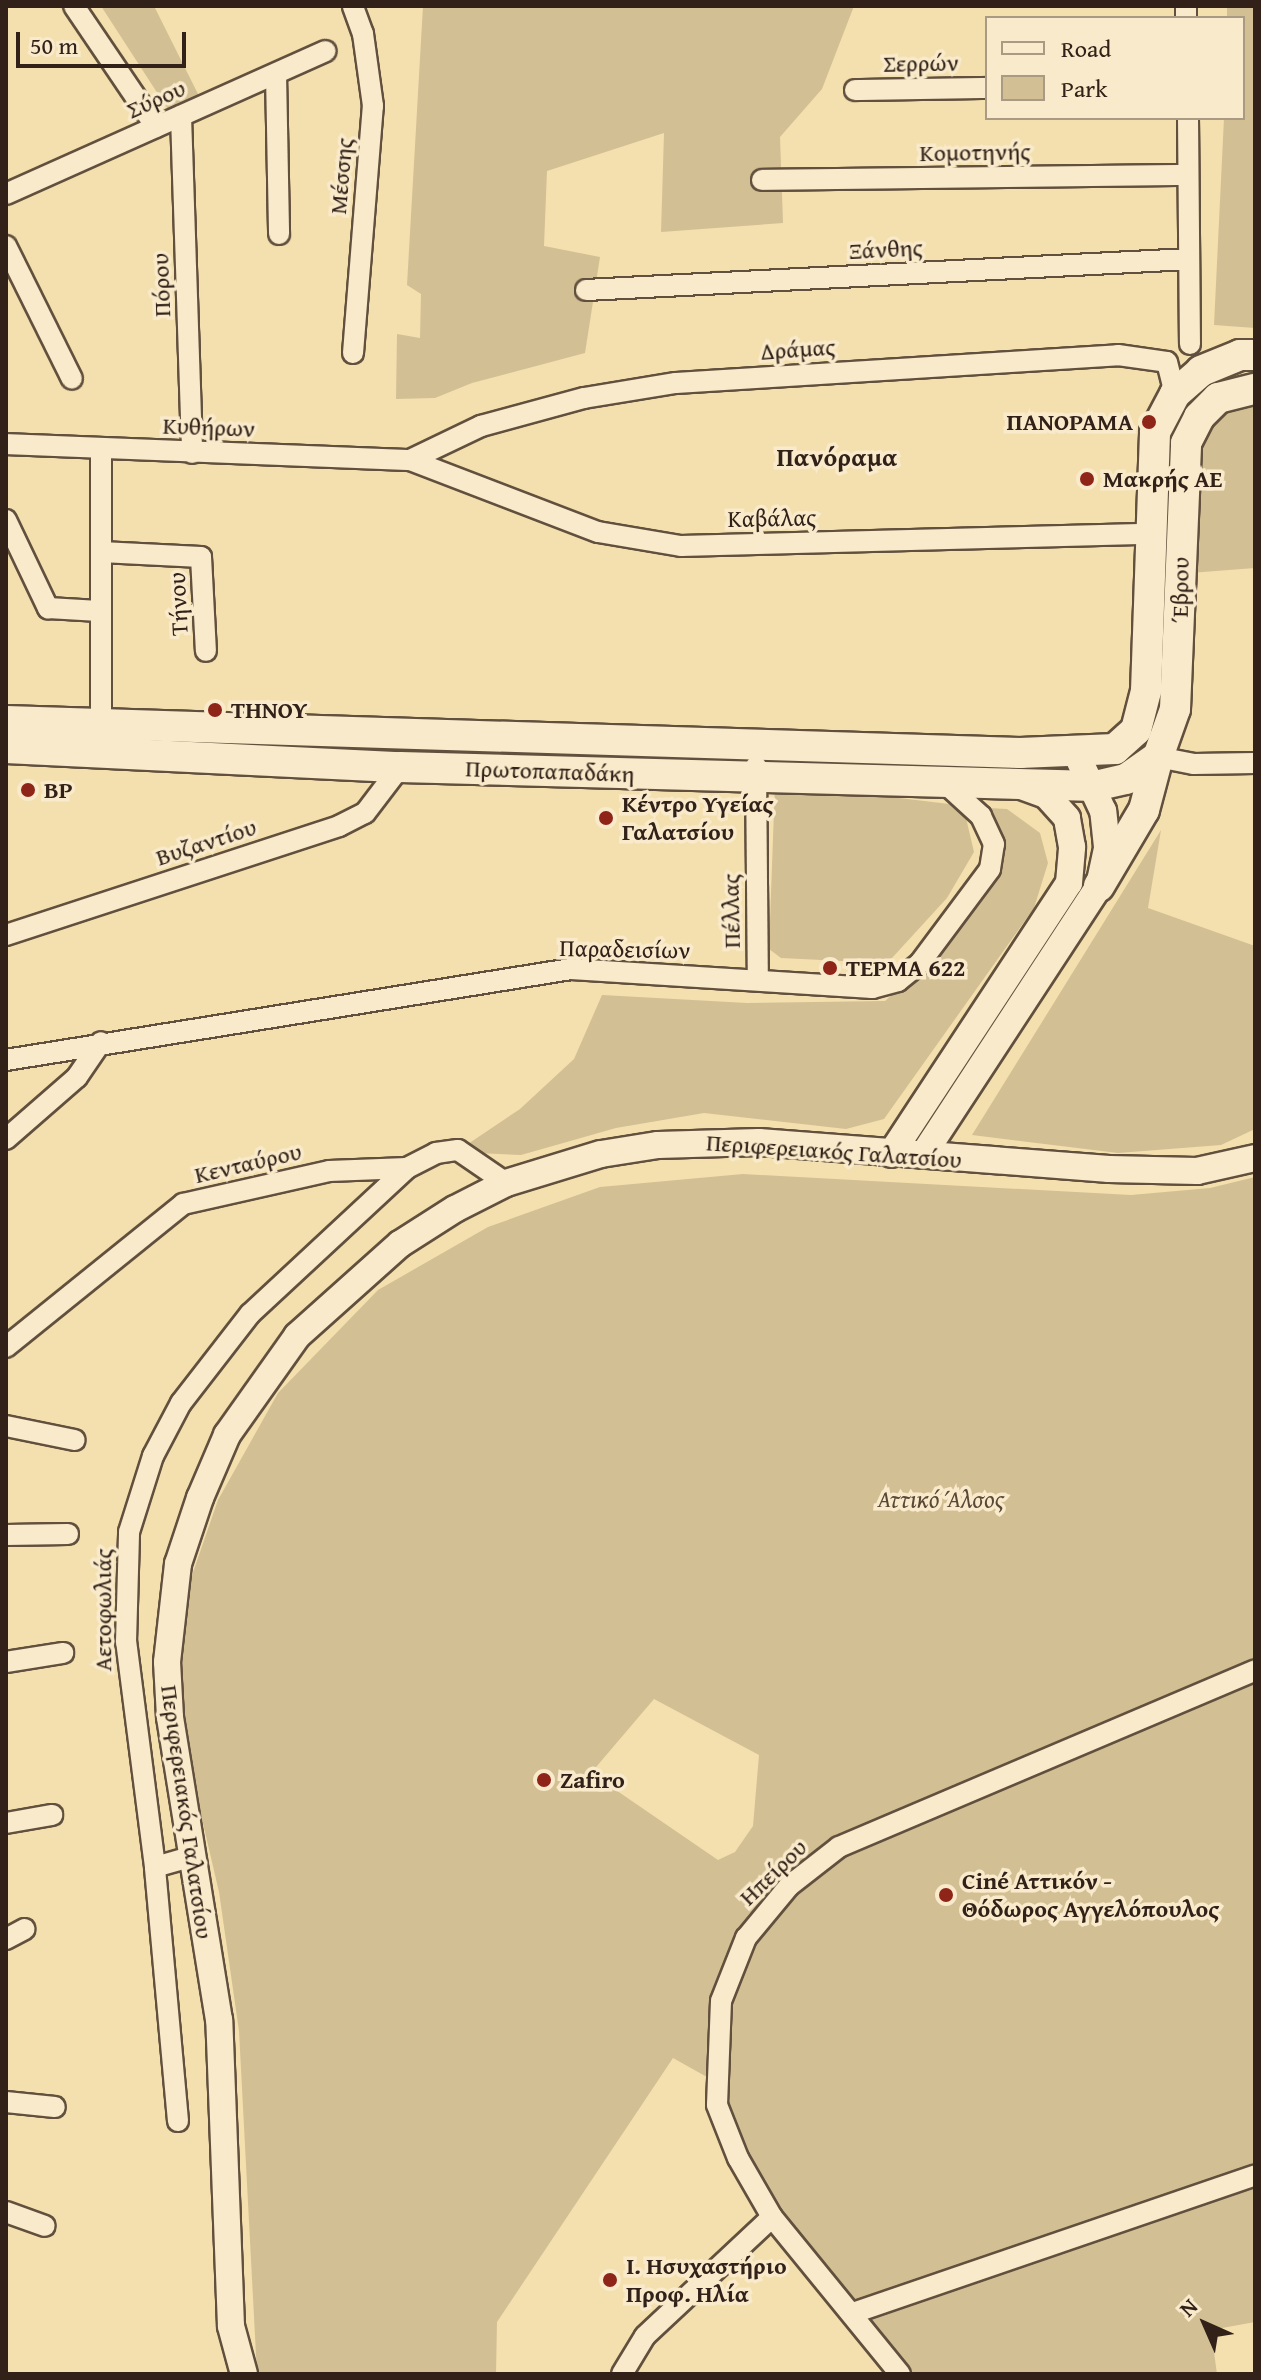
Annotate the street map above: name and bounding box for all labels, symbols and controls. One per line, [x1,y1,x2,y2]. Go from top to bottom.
scale bar [20,16,190,66]
legend [985,16,1245,120]
text: 50 m [30,28,78,63]
text: Road [1061,31,1111,66]
street label: Σερρών [883,48,959,78]
text: Park [1061,71,1107,106]
street label: Σύρου [122,73,190,125]
street label: Μέσσης [323,137,359,215]
street label: Κομοτηνής [919,137,1031,167]
street label: Ξάνθης [849,233,923,265]
street label: Πόρου [145,253,177,317]
street label: Δράμας [760,332,836,366]
place label: ΠΑΝΟΡΑΜΑ [1007,408,1133,436]
street label: Κυθήρων [162,411,256,443]
marker: ΠΑΝΟΡΑΜΑ [1140,413,1158,431]
district label: Πανόραμα [776,441,898,473]
place label: Μακρής ΑΕ [1103,465,1222,493]
marker: Μακρής ΑΕ [1078,470,1096,488]
street label: Καβάλας [727,503,817,533]
street label: Έβρου [1165,557,1195,623]
street label: Τήνου [162,572,194,636]
place label: ΤΗΝΟΥ [231,696,307,724]
marker: ΤΗΝΟΥ [206,701,224,719]
street label: Πρωτοπαπαδάκη [465,754,635,788]
place label: BP [44,776,73,804]
marker: BP [19,781,37,799]
place label: Κέντρο Υγείας Γαλατσίου [622,790,774,846]
marker: Κέντρο Υγείας Γαλατσίου [597,809,615,827]
street label: Βυζαντίου [152,812,260,872]
street label: Πέλλας [716,873,746,949]
street label: Παραδεισίων [559,933,691,965]
place label: ΤΕΡΜΑ 622 [846,954,966,982]
marker: ΤΕΡΜΑ 622 [821,959,839,977]
street label: Περιφερειακός Γαλατσίου [705,1128,963,1174]
street label: Κενταύρου [192,1137,304,1189]
park label: Αττικό Άλσος [877,1485,1005,1513]
street label: Αετοφωλιάς [89,1549,117,1671]
street label: Περιφερειακός Γαλατσίου [155,1683,219,1941]
place label: Zafiro [560,1766,625,1794]
marker: Zafiro [535,1771,553,1789]
street label: Ηπείρου [733,1833,813,1911]
place label: Ciné Αττικόν - Θόδωρος Αγγελόπουλος [962,1867,1220,1923]
marker: Ciné Αττικόν - Θόδωρος Αγγελόπουλος [937,1886,955,1904]
place label: Ι. Ησυχαστήριο Προφ. Ηλία [626,2252,787,2308]
marker: Ι. Ησυχαστήριο Προφ. Ηλία [601,2271,619,2289]
north arrow [1165,2284,1245,2364]
text: N [1172,2291,1205,2324]

